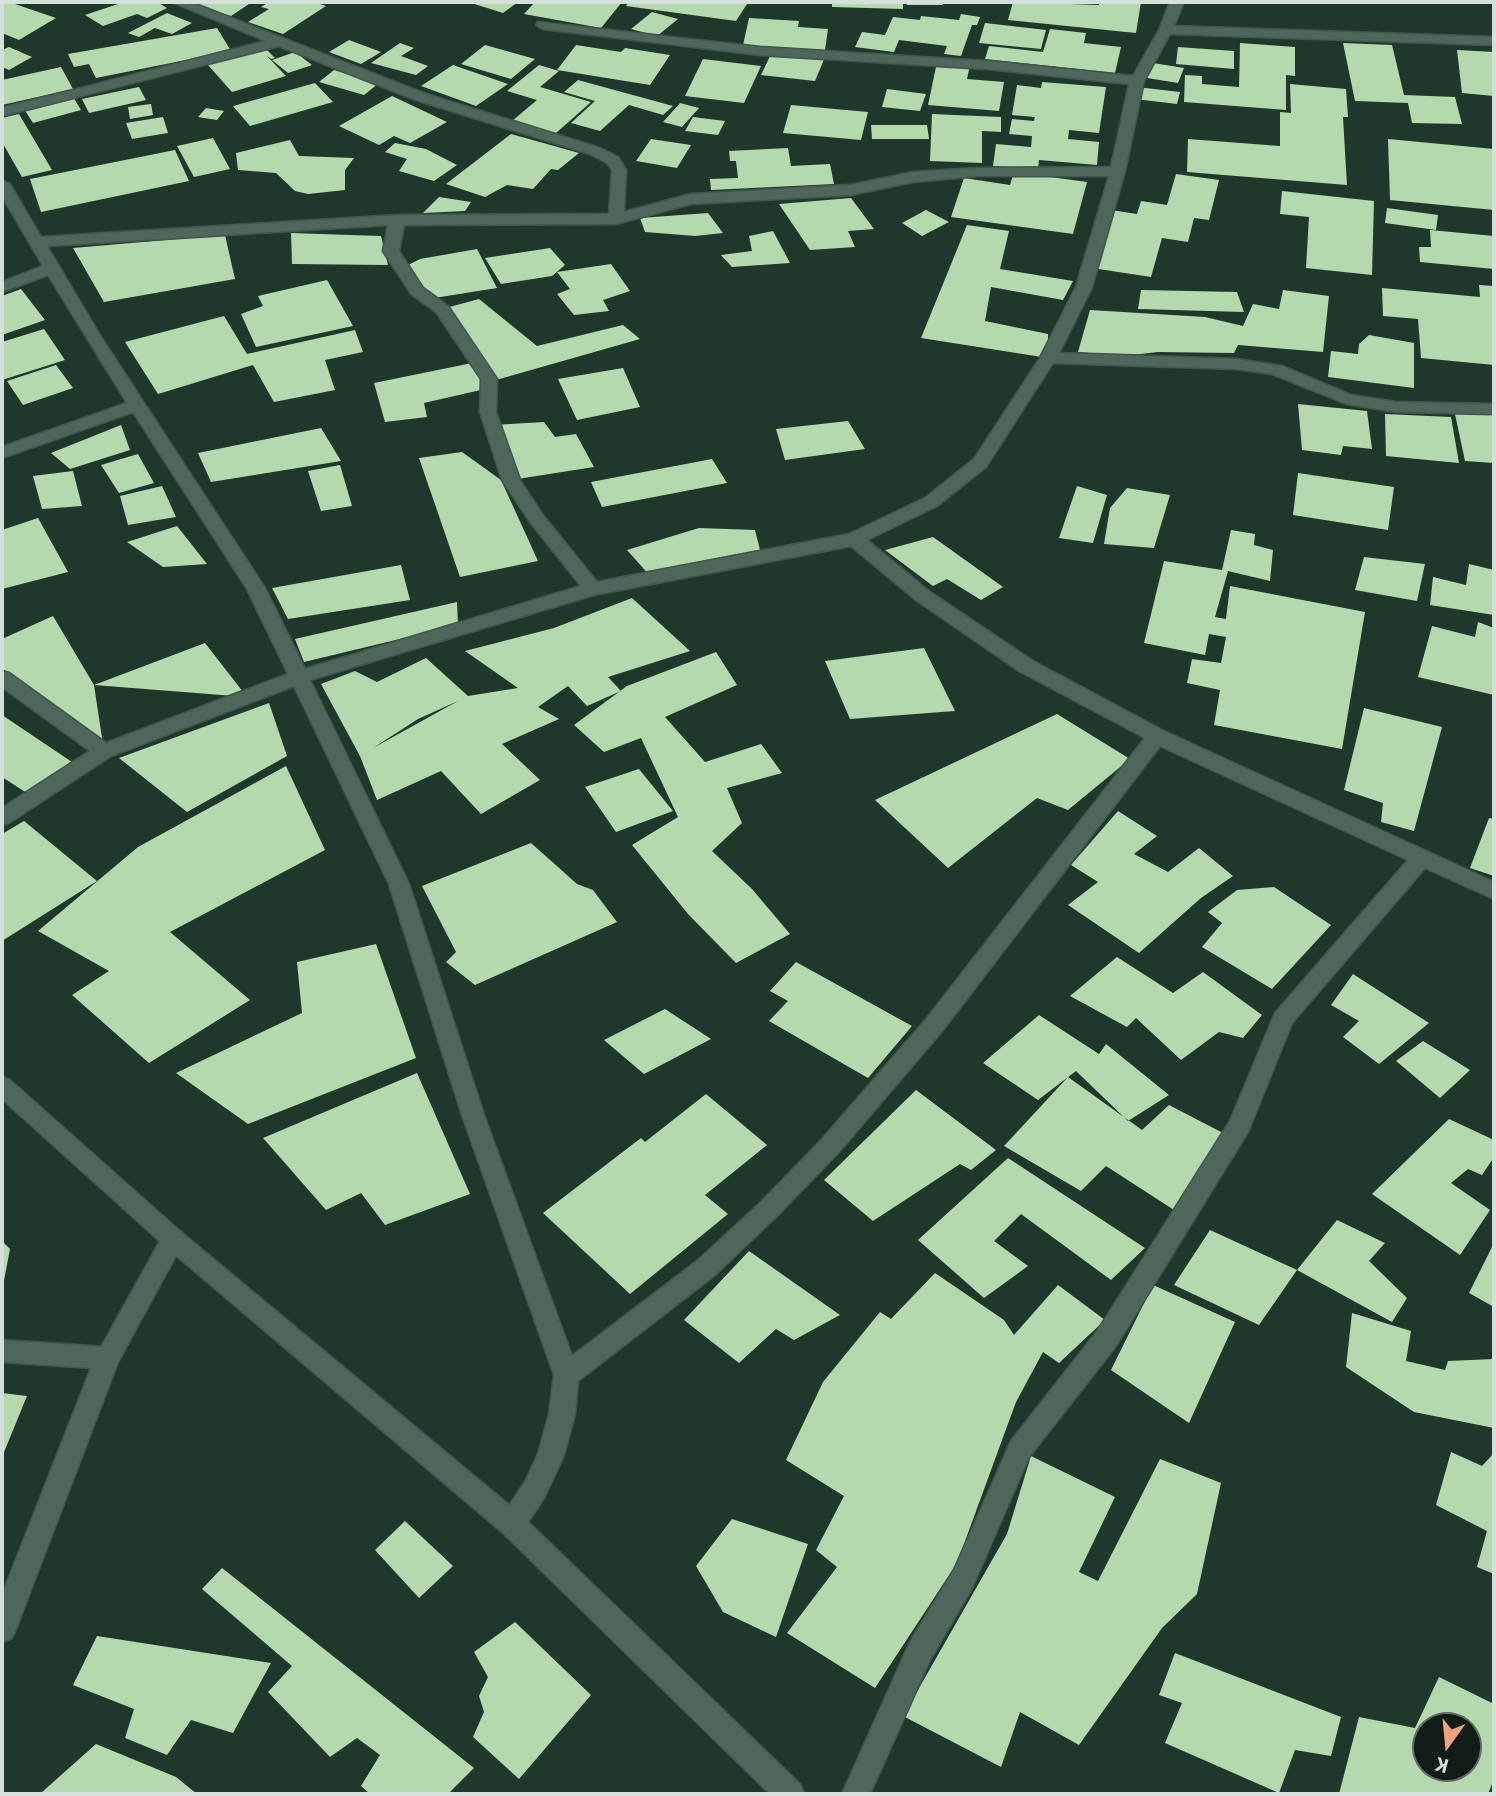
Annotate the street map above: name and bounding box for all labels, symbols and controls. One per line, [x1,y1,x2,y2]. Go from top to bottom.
north arrow [1412,1712,1482,1782]
text: K [1433,1751,1452,1780]

